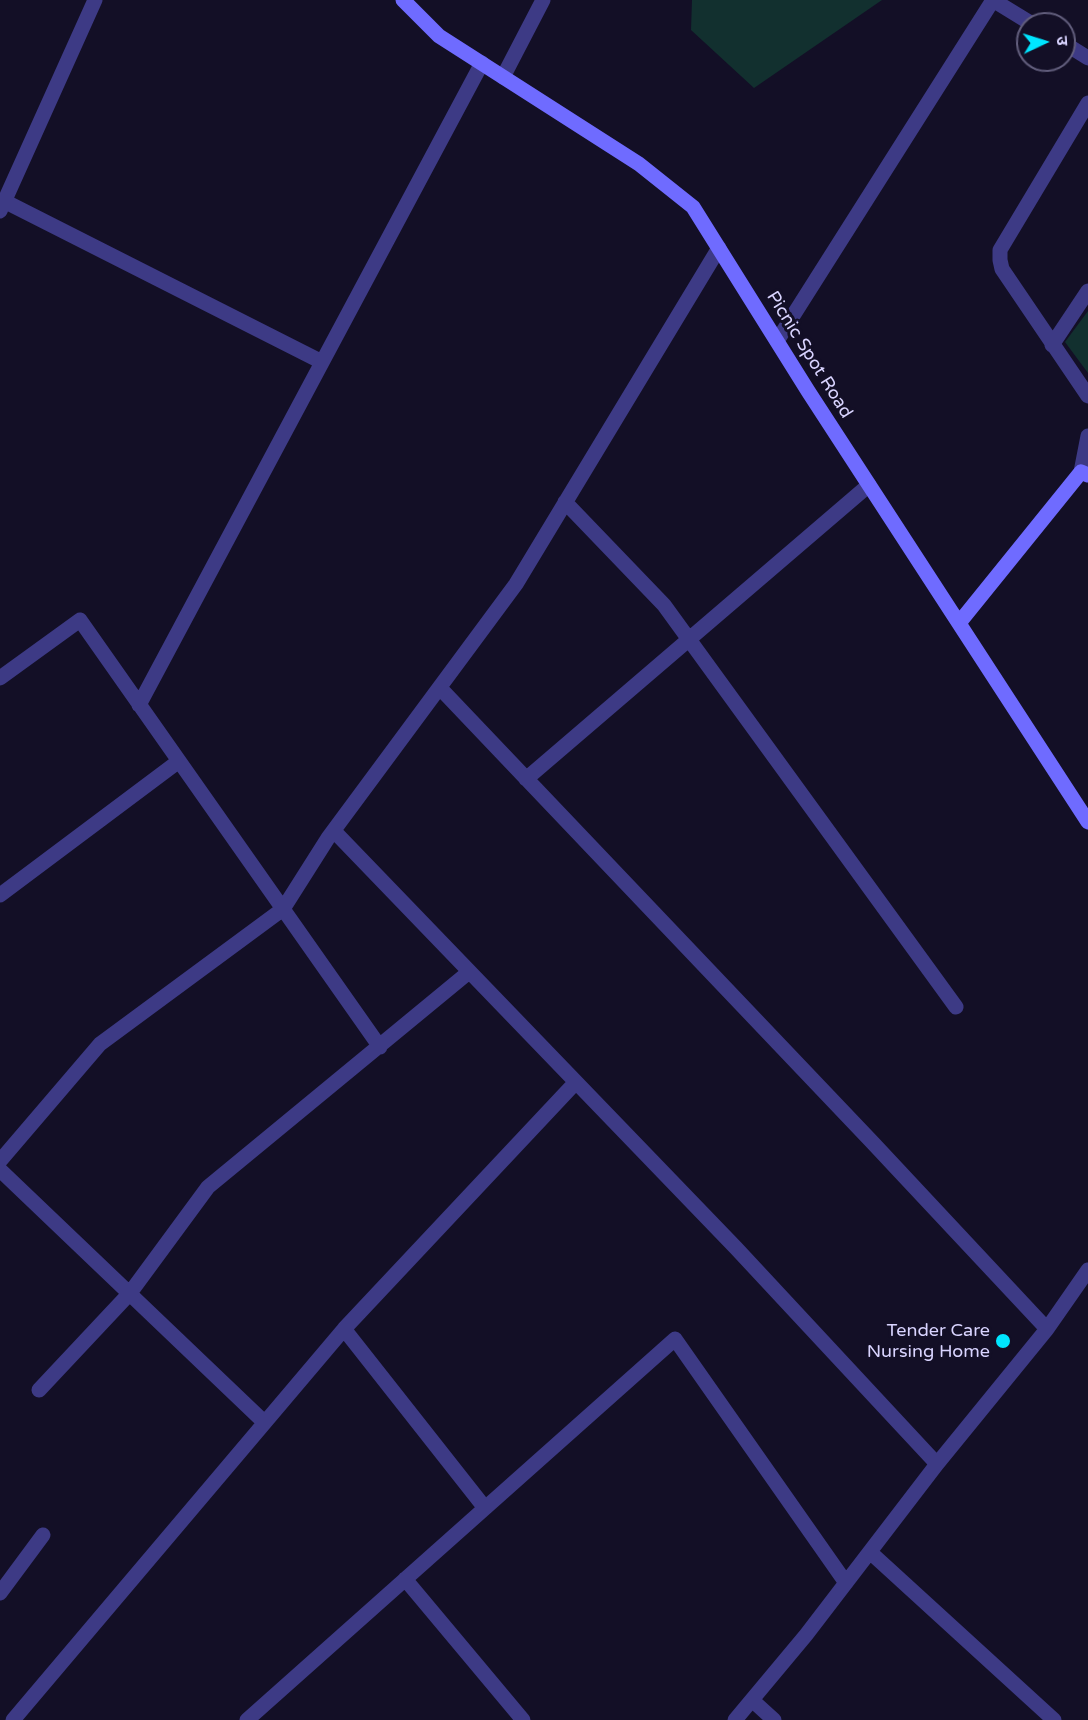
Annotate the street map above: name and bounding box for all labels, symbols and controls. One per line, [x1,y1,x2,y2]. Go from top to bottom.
north arrow [1016,12,1076,72]
text: उ [1052,36,1072,46]
street label: Picnic Spot Road [761,287,857,423]
place label: Tender Care Nursing Home [867,1320,990,1362]
marker: Tender Care Nursing Home [994,1332,1012,1350]

